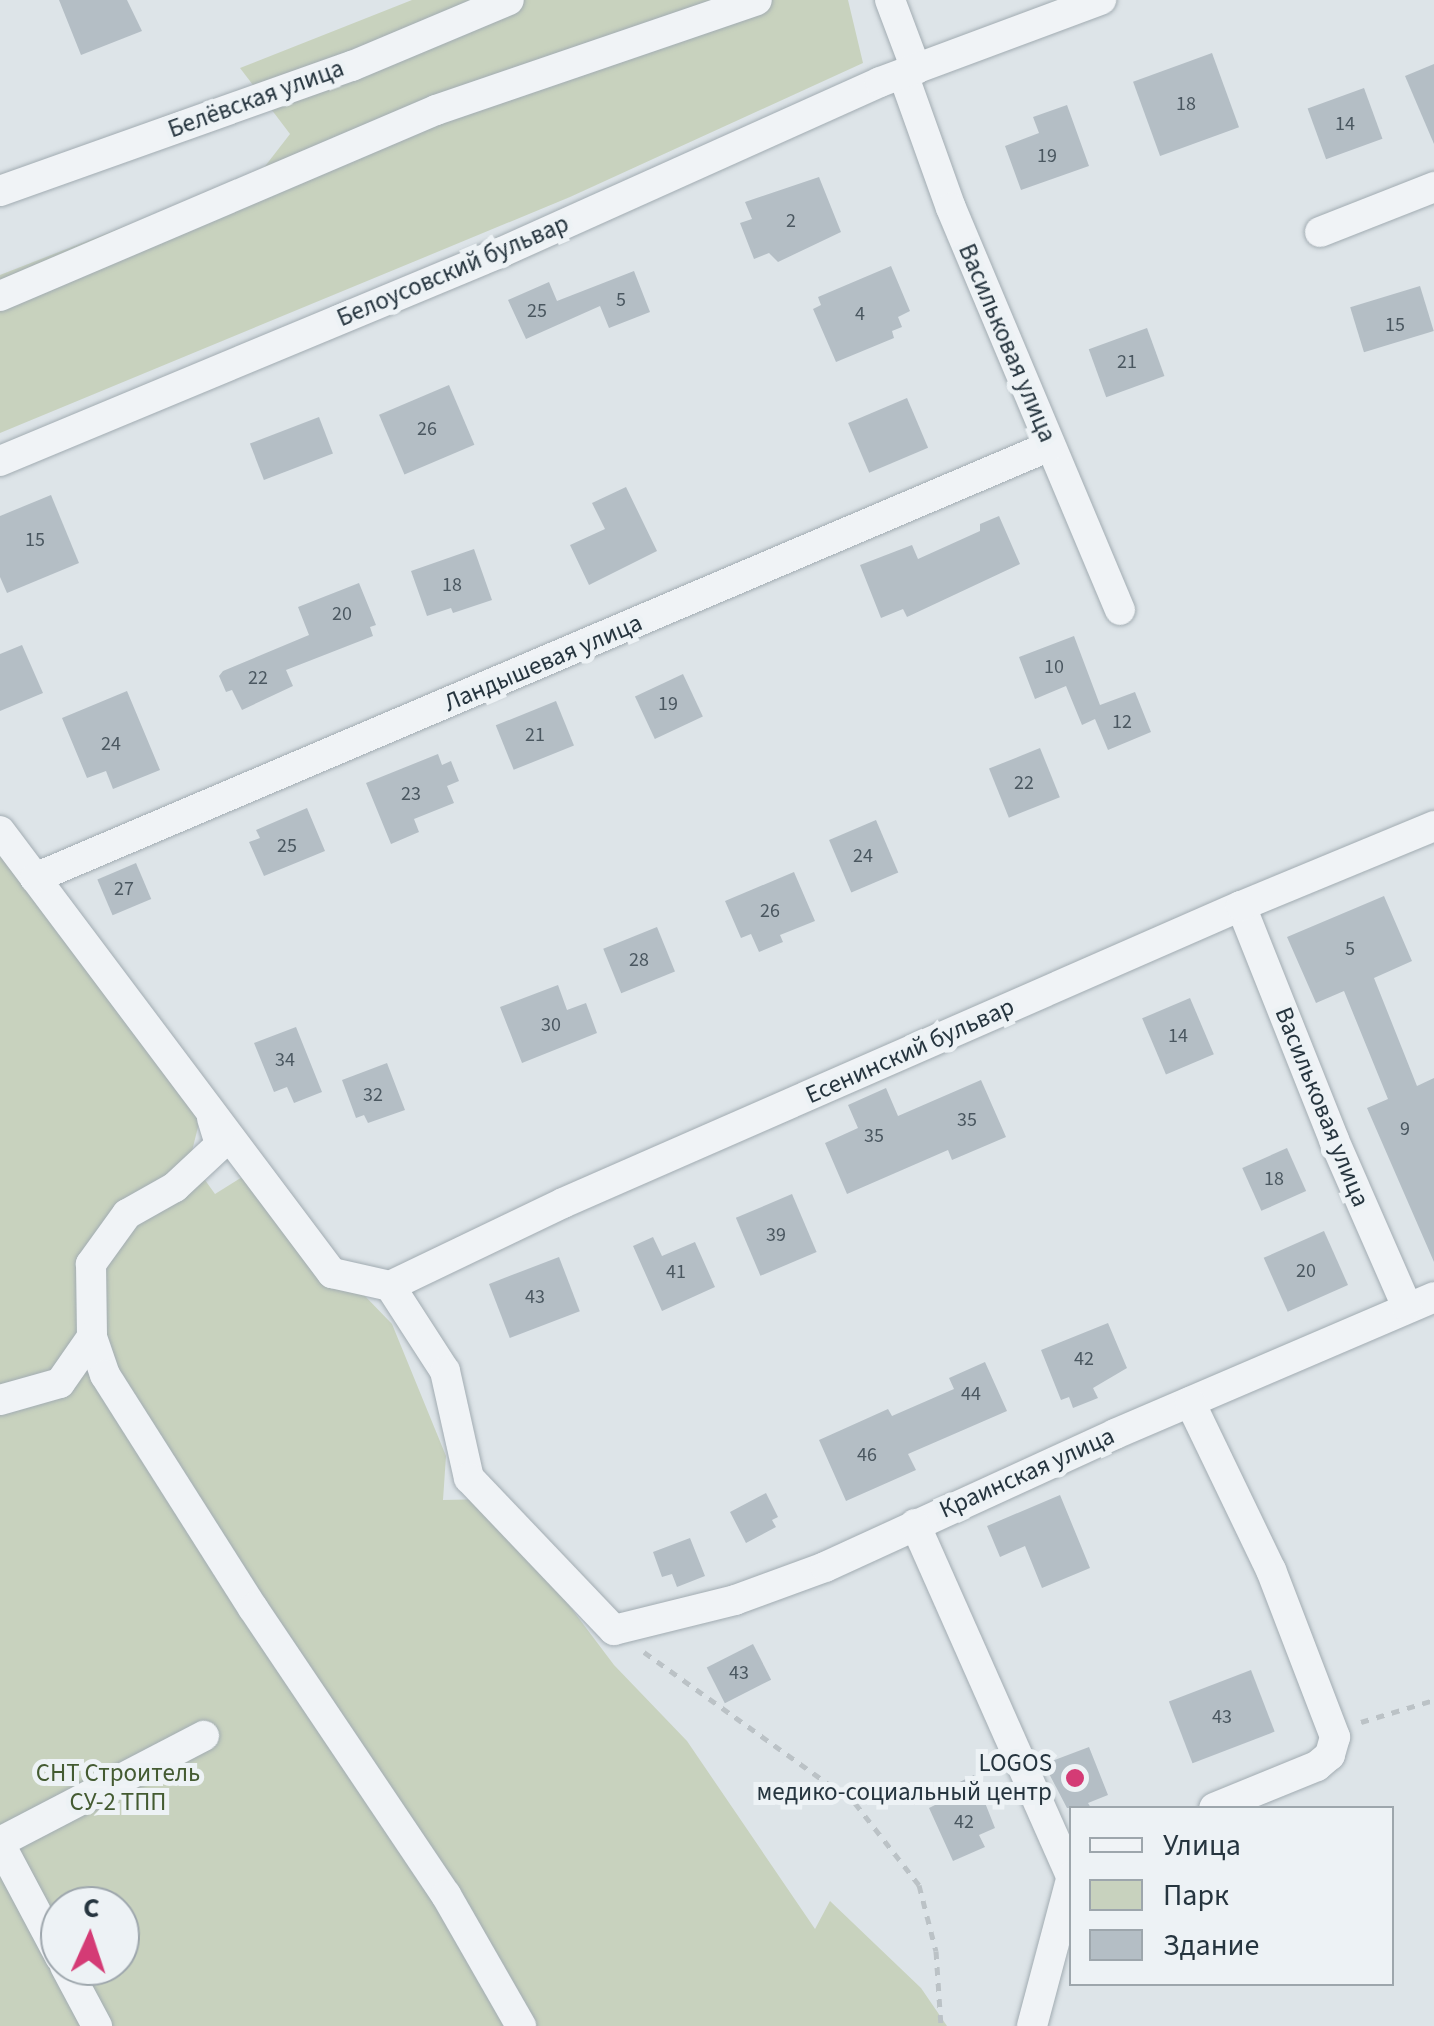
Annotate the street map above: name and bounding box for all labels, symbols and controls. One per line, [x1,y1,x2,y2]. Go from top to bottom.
street label: Белёвская улица [164,53,348,145]
house number: 18 [1176,92,1196,116]
house number: 14 [1335,112,1355,136]
house number: 19 [1037,144,1057,168]
street label: Белоусовский бульвар [333,209,573,333]
house number: 2 [786,209,796,233]
street label: Васильковая улица [952,239,1062,447]
house number: 5 [616,288,626,312]
house number: 25 [527,299,547,323]
house number: 4 [855,302,865,326]
house number: 15 [1385,313,1405,337]
house number: 21 [1117,350,1137,374]
house number: 26 [417,417,437,441]
house number: 15 [25,528,45,552]
house number: 18 [442,573,462,597]
house number: 20 [332,602,352,626]
street label: Ландышевая улица [439,608,647,718]
house number: 10 [1044,655,1064,679]
house number: 22 [248,666,268,690]
house number: 19 [658,692,678,716]
house number: 12 [1112,710,1132,734]
house number: 21 [525,723,545,747]
house number: 24 [101,732,121,756]
house number: 22 [1014,771,1034,795]
house number: 23 [401,782,421,806]
house number: 25 [277,834,297,858]
house number: 24 [853,844,873,868]
house number: 27 [114,877,134,901]
house number: 26 [760,899,780,923]
house number: 5 [1345,937,1355,961]
house number: 28 [629,948,649,972]
street label: Есенинский бульвар [801,992,1019,1110]
street label: Васильковая улица [1268,1003,1376,1211]
house number: 30 [541,1013,561,1037]
house number: 14 [1168,1024,1188,1048]
house number: 34 [275,1048,295,1072]
house number: 32 [363,1083,383,1107]
house number: 35 [957,1108,977,1132]
house number: 9 [1400,1117,1410,1141]
house number: 35 [864,1124,884,1148]
house number: 18 [1264,1167,1284,1191]
house number: 39 [766,1223,786,1247]
house number: 20 [1296,1259,1316,1283]
house number: 41 [666,1260,686,1284]
house number: 43 [525,1285,545,1309]
house number: 42 [1074,1347,1094,1371]
house number: 44 [961,1382,981,1406]
street label: Краинская улица [935,1421,1119,1525]
house number: 46 [857,1443,877,1467]
house number: 43 [729,1661,749,1685]
house number: 43 [1212,1705,1232,1729]
place label: LOGOS медико-социальный центр [756,1749,1052,1808]
park label: СНТ Строитель СУ-2 ТПП [36,1759,200,1818]
marker: LOGOS медико-социальный центр [1062,1765,1088,1791]
legend [1069,1806,1394,1986]
house number: 42 [954,1810,974,1834]
text: Улица [1163,1824,1241,1867]
text: Парк [1163,1874,1229,1917]
north arrow [40,1886,140,1986]
text: С [82,1888,101,1928]
text: Здание [1163,1924,1259,1967]

